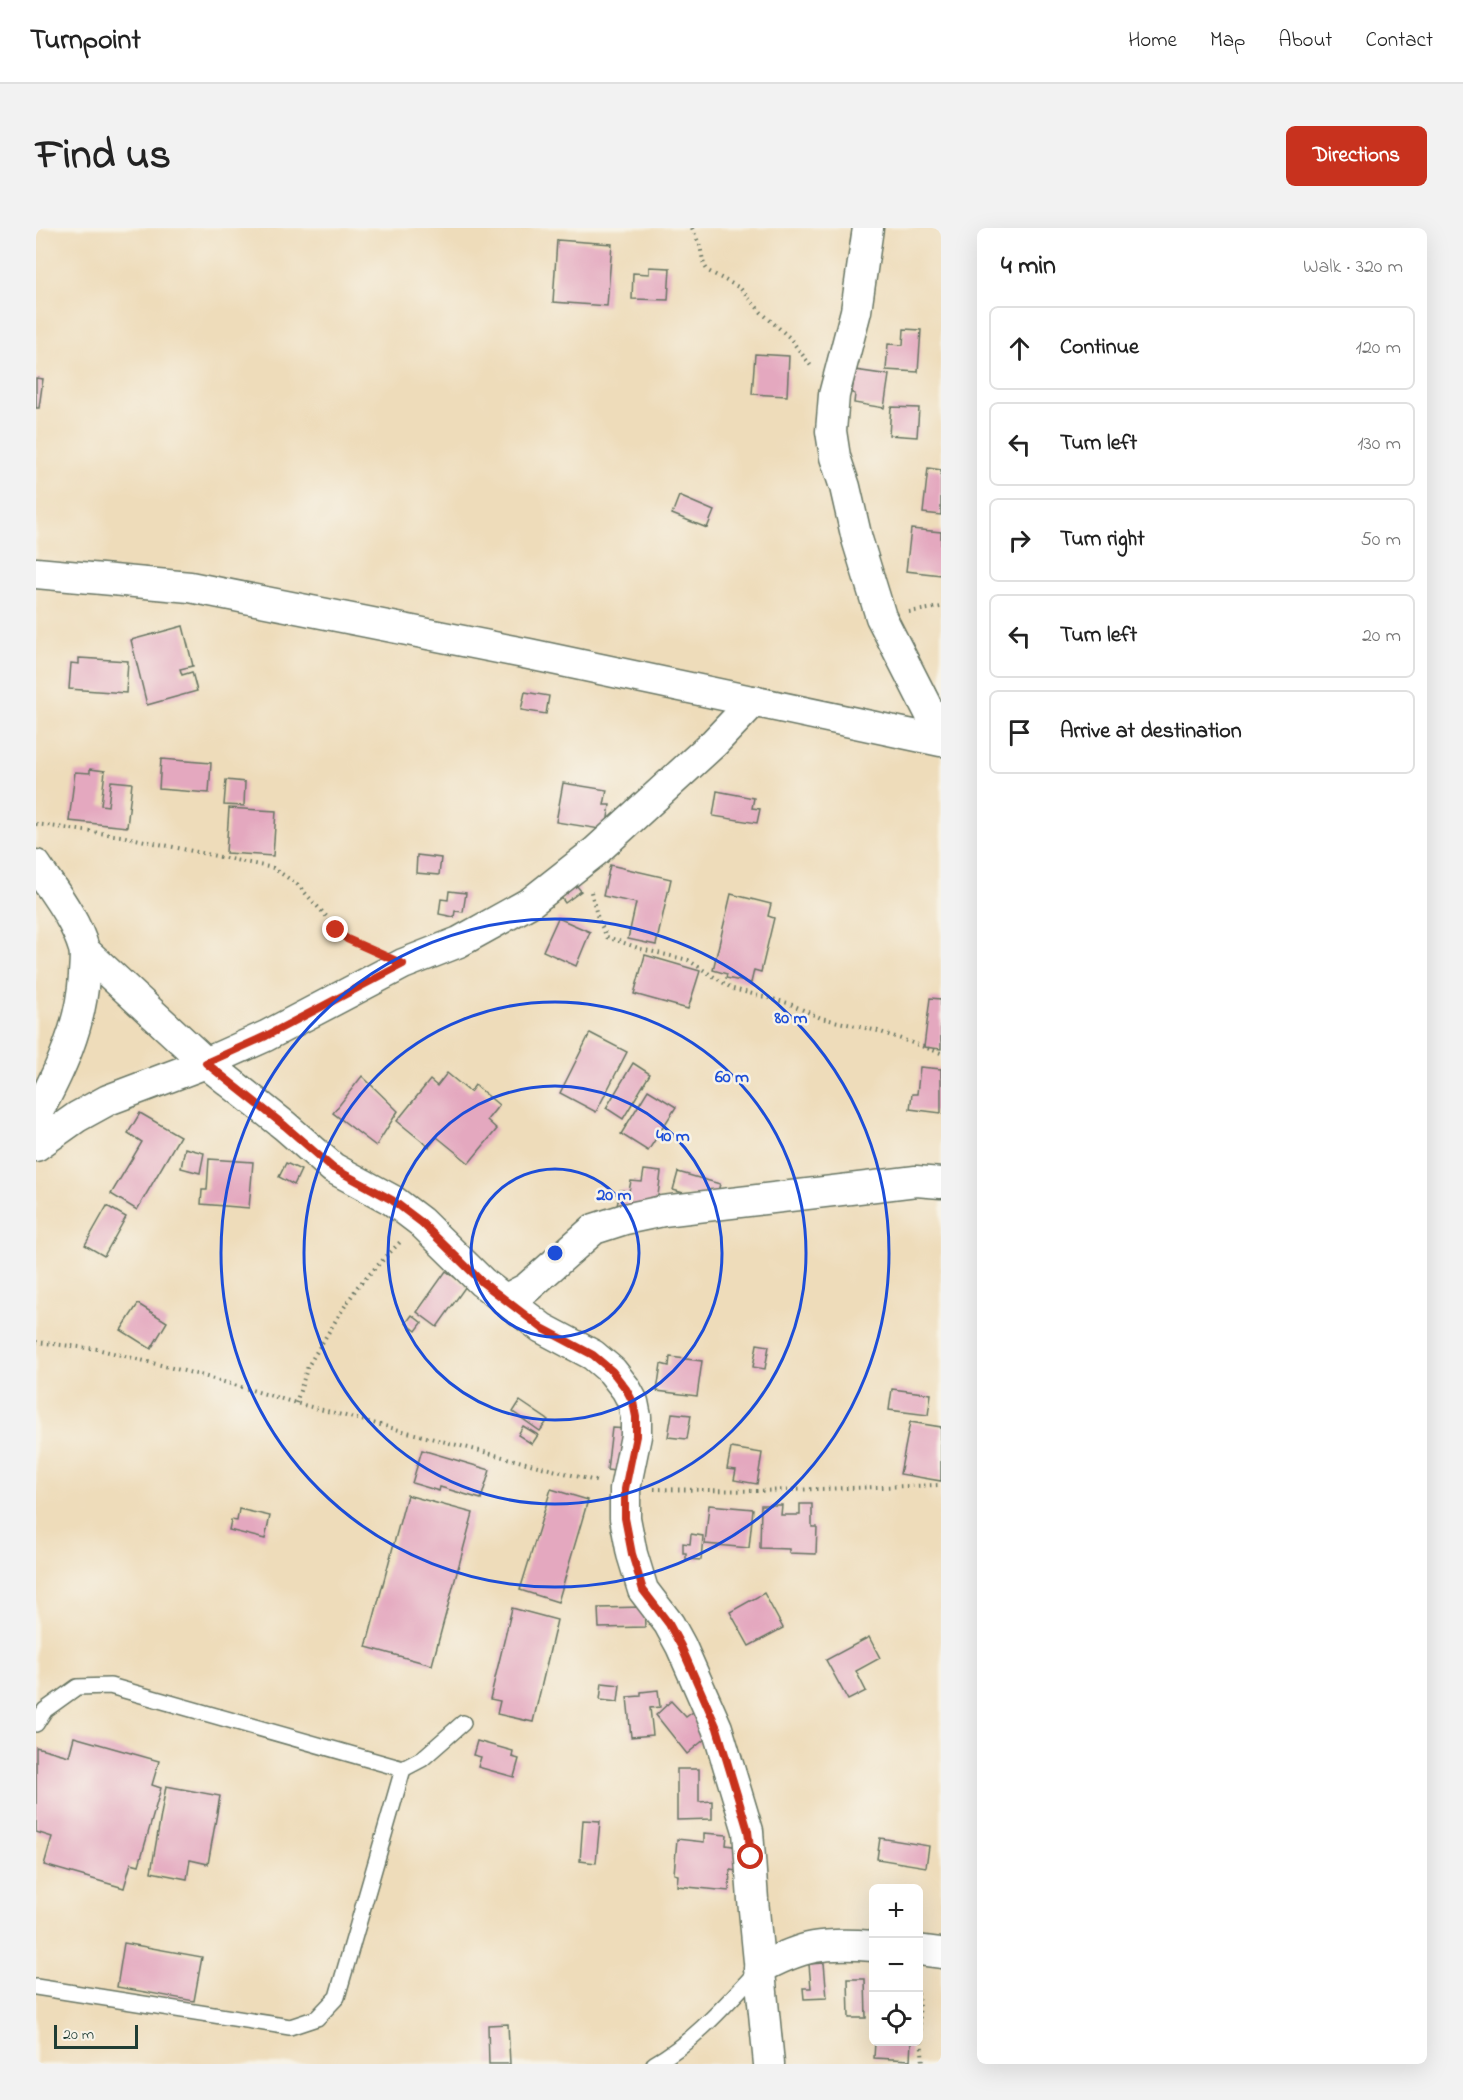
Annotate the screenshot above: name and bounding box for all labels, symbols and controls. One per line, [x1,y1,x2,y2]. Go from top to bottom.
text: Turnpoint [30,21,141,62]
text: Home [1128,26,1177,56]
text: Map [1210,26,1245,56]
text: About [1278,26,1332,56]
text: Contact [1365,26,1433,56]
text: Find us [36,126,171,187]
button: Directions [1286,126,1427,186]
text: 4 min [1001,248,1056,286]
text: Walk · 320 m [1303,253,1403,282]
icon: ahead [1003,332,1036,365]
text: Continue [1060,332,1139,364]
text: 120 m [1356,334,1401,363]
icon: left [1003,428,1036,461]
text: Turn left [1060,428,1137,460]
text: 130 m [1357,430,1401,459]
icon: right [1003,524,1036,557]
text: Turn right [1060,524,1145,556]
text: 50 m [1360,526,1401,555]
icon: left [1003,620,1036,653]
text: Turn left [1060,620,1137,652]
text: 20 m [1362,622,1401,651]
icon: arrive [1003,716,1036,749]
text: Arrive at destination [1060,716,1242,748]
route end [322,916,348,942]
text: 80 m [774,1006,808,1032]
text: 60 m [715,1065,749,1091]
text: 40 m [656,1124,690,1150]
text: 20 m [595,1183,632,1209]
centre of rings [545,1243,565,1263]
route start [737,1843,763,1869]
map controls [869,1884,923,2046]
button: + [869,1884,923,1938]
button: − [869,1938,923,1992]
button: locate [869,1992,923,2046]
scale bar [54,2022,138,2050]
text: 20 m [63,2023,94,2047]

